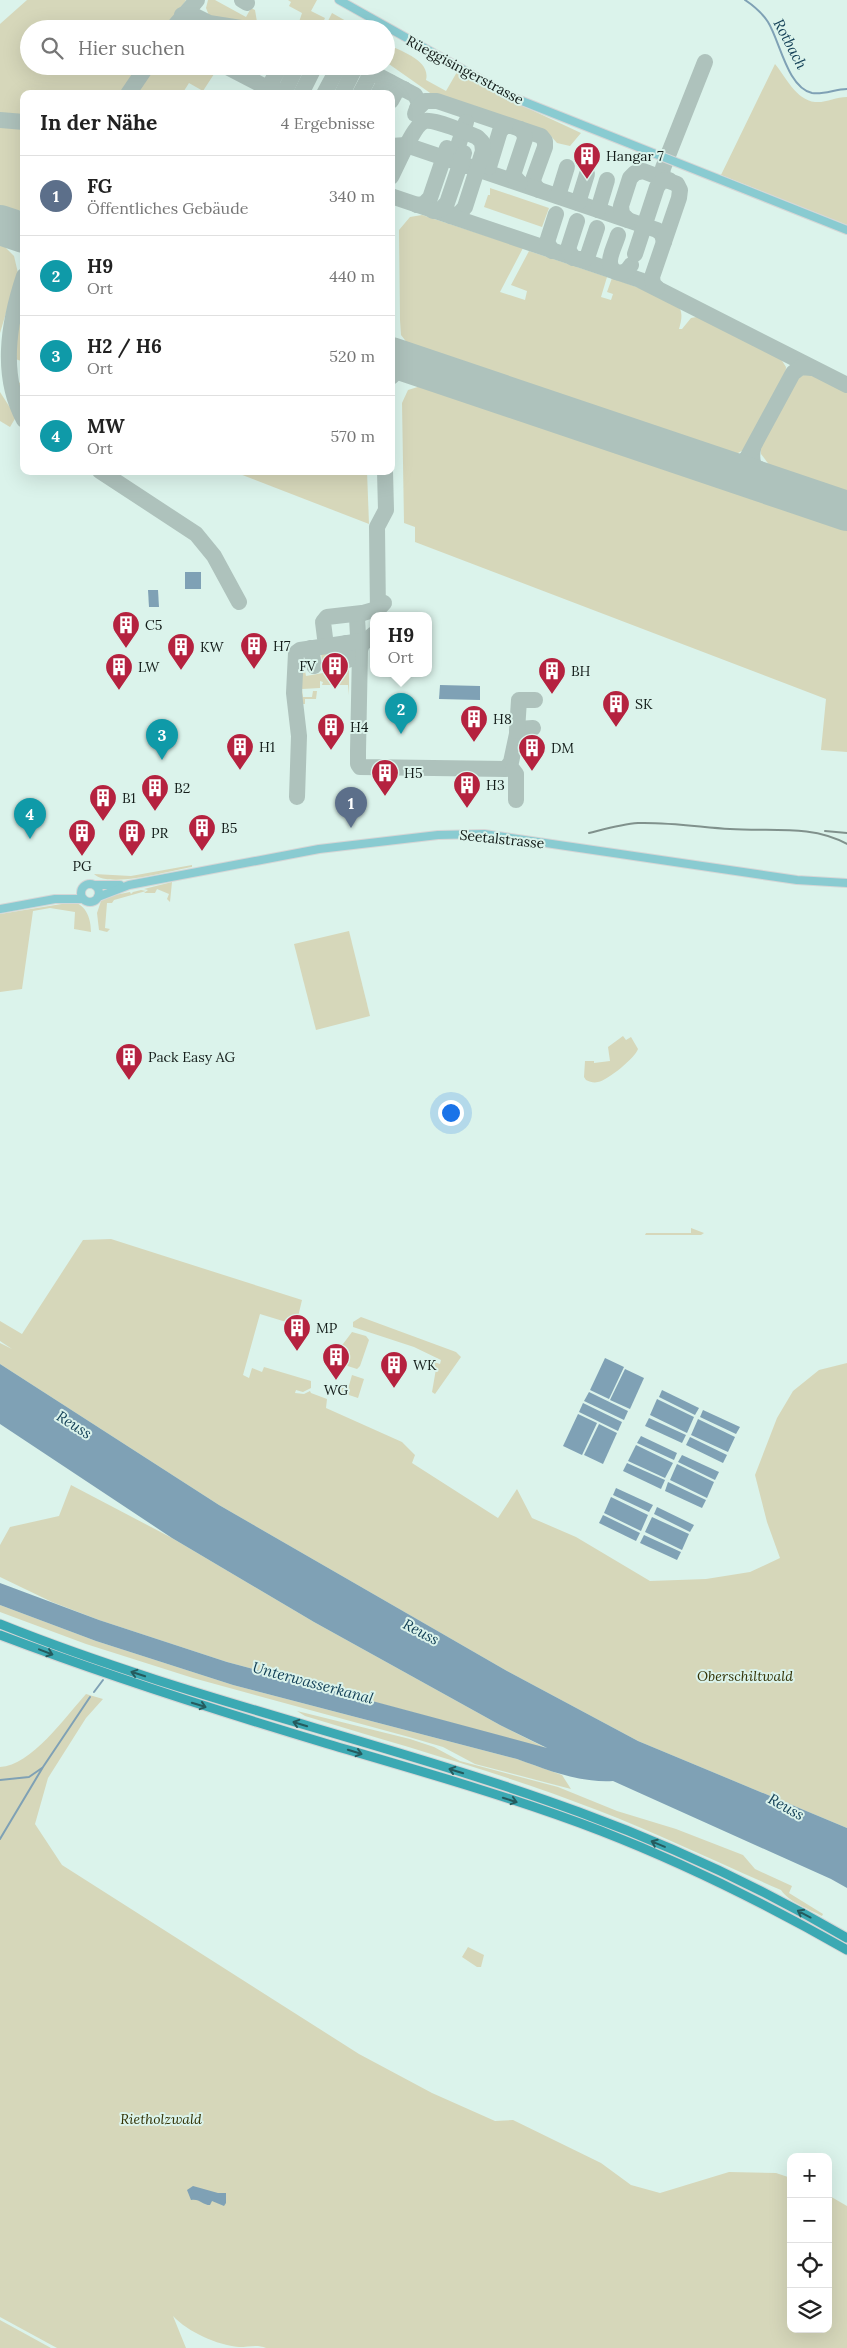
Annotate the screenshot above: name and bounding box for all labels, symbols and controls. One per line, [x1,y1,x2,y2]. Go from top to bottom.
water label: Rotbach [769,15,812,72]
search box [20,20,395,75]
street label: Rüeggisingerstrasse [403,31,527,109]
icon: search [38,34,66,62]
text: Hier suchen [78,36,185,60]
text: In der Nähe [40,109,157,136]
text: 4 Ergebnisse [281,113,375,133]
building icon: Hangar 7 [572,141,602,180]
place label: Hangar 7 [606,147,664,165]
text: FG [87,174,112,198]
text: 1 [53,186,59,206]
text: 340 m [329,186,375,206]
text: Öffentliches Gebäude [87,198,248,218]
text: H9 [87,254,113,278]
text: 2 [52,266,60,286]
text: 440 m [329,266,375,286]
text: Ort [87,278,113,298]
text: H2 / H6 [87,334,162,358]
text: 3 [52,346,60,366]
text: 520 m [329,346,375,366]
text: Ort [87,358,113,378]
text: MW [87,414,125,438]
text: 4 [52,426,60,446]
text: 570 m [330,426,375,446]
text: Ort [87,438,113,458]
building icon: C5 [111,610,141,649]
popup [370,612,432,677]
place label: C5 [145,616,162,634]
text: H9 [388,623,414,647]
building icon: H7 [239,631,269,670]
building icon: KW [166,632,196,671]
place label: H7 [273,637,291,655]
place label: KW [200,638,225,656]
text: Ort [388,647,414,667]
building icon: FV [320,651,350,690]
building icon: LW [104,652,134,691]
building icon: BH [537,656,567,695]
place label: FV [299,657,317,675]
place label: LW [138,658,160,676]
place label: BH [571,662,591,680]
building icon: SK [601,689,631,728]
pin: 2 [385,693,417,734]
place label: SK [635,695,653,713]
building icon: H8 [459,704,489,743]
place label: H8 [493,710,512,728]
building icon: H4 [316,712,346,751]
place label: H4 [350,718,369,736]
pin: 3 [146,719,178,760]
building icon: H1 [225,732,255,771]
building icon: DM [517,733,547,772]
place label: H1 [259,738,275,756]
place label: DM [551,739,574,757]
building icon: H5 [370,758,400,797]
place label: H5 [404,764,423,782]
building icon: H3 [452,770,482,809]
building icon: B2 [140,773,170,812]
place label: H3 [486,776,505,794]
place label: B2 [174,779,190,797]
building icon: B1 [88,783,118,822]
pin: 1 [335,787,367,828]
place label: B1 [122,789,136,807]
pin: 4 [14,798,46,839]
building icon: B5 [187,813,217,852]
building icon: PG [67,818,97,857]
building icon: PR [117,818,147,857]
place label: B5 [221,819,237,837]
place label: PR [151,824,168,842]
street label: Seetalstrasse [459,826,546,852]
place label: PG [72,857,92,875]
building icon: Pack Easy AG [114,1042,144,1081]
place label: Pack Easy AG [148,1048,235,1066]
your location [438,1100,464,1126]
building icon: MP [282,1313,312,1352]
place label: MP [316,1319,338,1337]
building icon: WG [321,1342,351,1381]
building icon: WK [379,1350,409,1389]
place label: WK [413,1356,437,1374]
place label: WG [324,1381,349,1399]
water label: Reuss [53,1406,95,1443]
water label: Reuss [400,1614,443,1649]
one-way arrow [37,1648,53,1657]
water label: Unterwasserkanal [251,1657,376,1708]
park label: Oberschiltwald [697,1667,793,1685]
one-way arrow [131,1669,147,1678]
one-way arrow [191,1700,207,1710]
one-way arrow [292,1719,308,1729]
one-way arrow [346,1747,362,1757]
one-way arrow [448,1766,464,1776]
water label: Reuss [765,1789,808,1824]
one-way arrow [502,1795,518,1805]
one-way arrow [651,1838,666,1848]
one-way arrow [797,1909,812,1919]
park label: Rietholzwald [120,2110,202,2128]
map controls [787,2153,832,2333]
button: + [787,2153,832,2198]
button: − [787,2198,832,2243]
button: locate [787,2243,832,2288]
button: layers [787,2288,832,2333]

